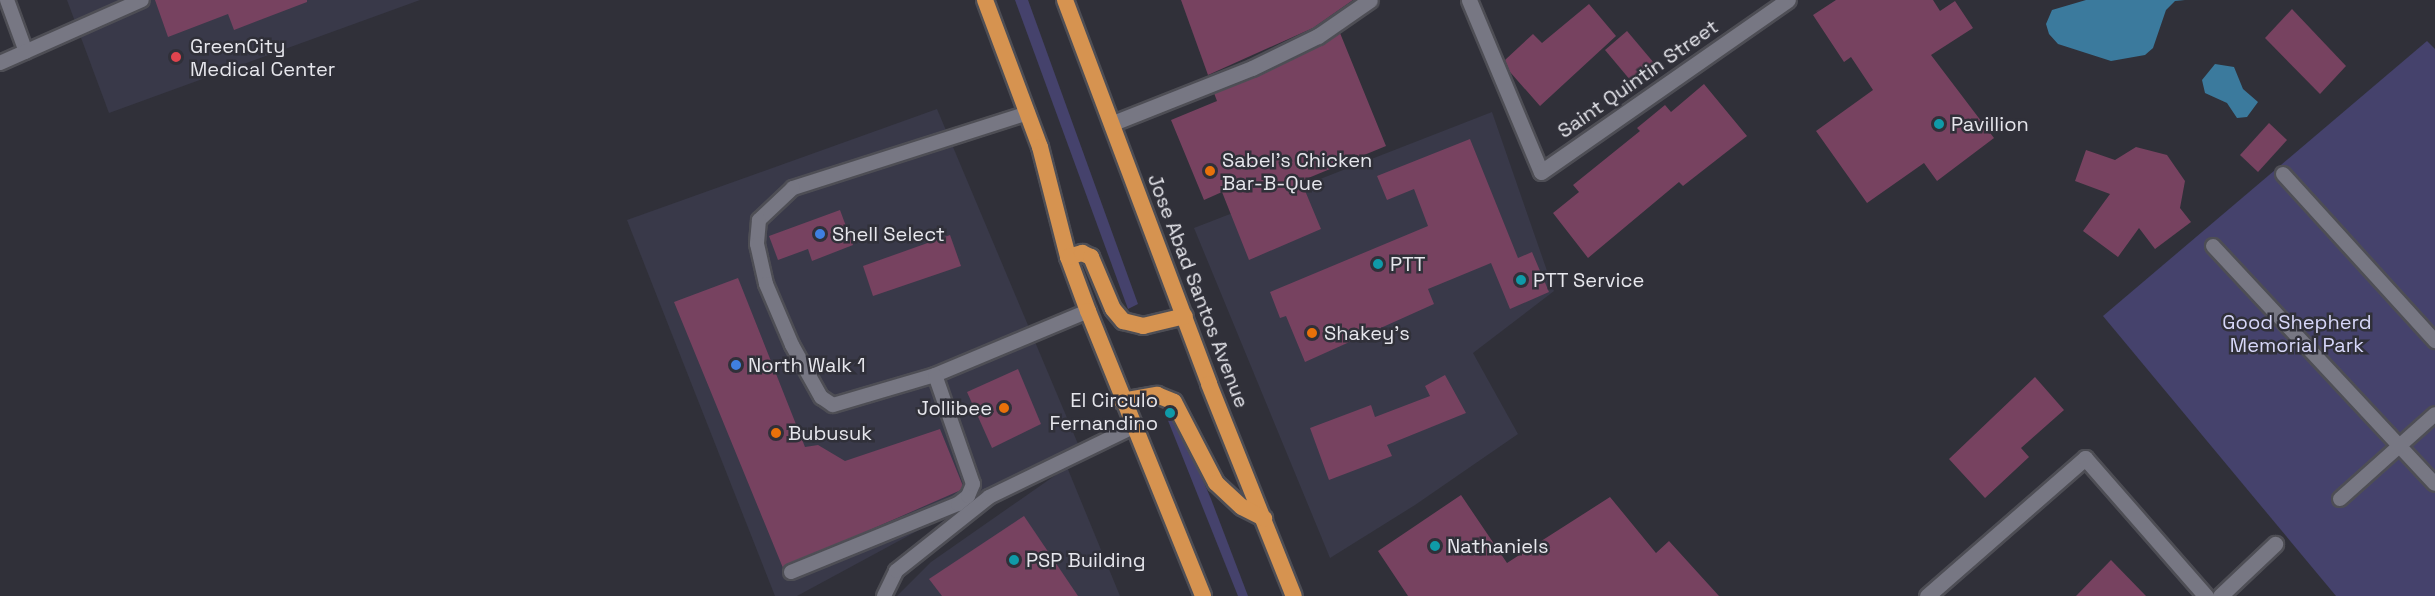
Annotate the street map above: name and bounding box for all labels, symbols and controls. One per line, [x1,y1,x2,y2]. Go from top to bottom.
street label: Saint Quintin Street [1553,15,1723,143]
place label: GreenCity Medical Center [190,34,335,81]
marker: GreenCity Medical Center [167,48,185,66]
place label: Pavillion [1951,112,2029,136]
marker: Pavillion [1932,117,1946,131]
place label: Sabel's Chicken Bar-B-Que [1222,148,1372,195]
marker: Sabel's Chicken Bar-B-Que [1203,164,1217,178]
street label: Jose Abad Santos Avenue [1142,170,1254,412]
place label: Shell Select [832,222,945,246]
marker: Shell Select [813,227,827,241]
place label: PTT [1390,252,1425,276]
marker: PTT [1371,257,1385,271]
place label: PTT Service [1533,268,1645,292]
marker: PTT Service [1514,273,1528,287]
park label: Good Shepherd Memorial Park [2222,310,2372,357]
place label: Shakey's [1324,321,1410,345]
marker: Shakey's [1305,326,1319,340]
place label: North Walk 1 [748,353,866,377]
marker: North Walk 1 [729,358,743,372]
place label: El Circulo Fernandino [1050,389,1158,436]
place label: Jollibee [917,396,992,420]
marker: Jollibee [997,401,1011,415]
marker: El Circulo Fernandino [1163,406,1177,420]
place label: Bubusuk [788,421,872,445]
marker: Bubusuk [769,426,783,440]
place label: Nathaniels [1447,534,1549,558]
marker: Nathaniels [1428,539,1442,553]
place label: PSP Building [1026,548,1146,572]
marker: PSP Building [1007,553,1021,567]

